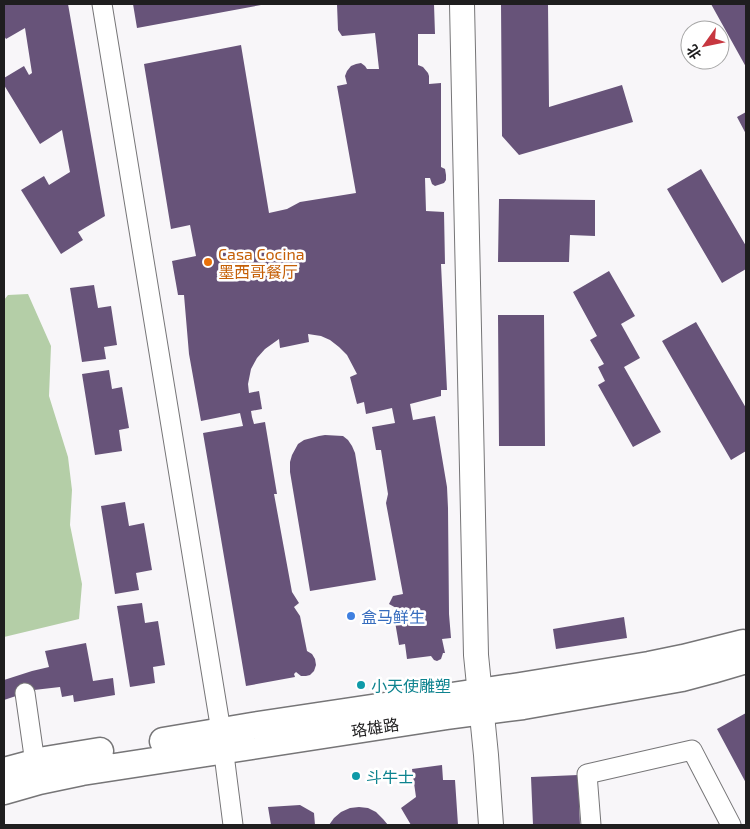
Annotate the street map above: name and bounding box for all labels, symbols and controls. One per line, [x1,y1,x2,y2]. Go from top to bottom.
north arrow [680,20,730,70]
text: 北 [683,42,705,63]
place label: Casa Cocina 墨西哥餐厅 [218,244,304,281]
marker: Casa Cocina 墨西哥餐厅 [202,256,214,268]
place label: 盒马鲜生 [361,607,425,626]
marker: 盒马鲜生 [345,610,357,622]
place label: 小天使雕塑 [371,676,451,695]
marker: 小天使雕塑 [355,679,367,691]
street label: 珞雄路 [350,714,400,740]
place label: 斗牛士 [366,767,414,786]
marker: 斗牛士 [350,770,362,782]

